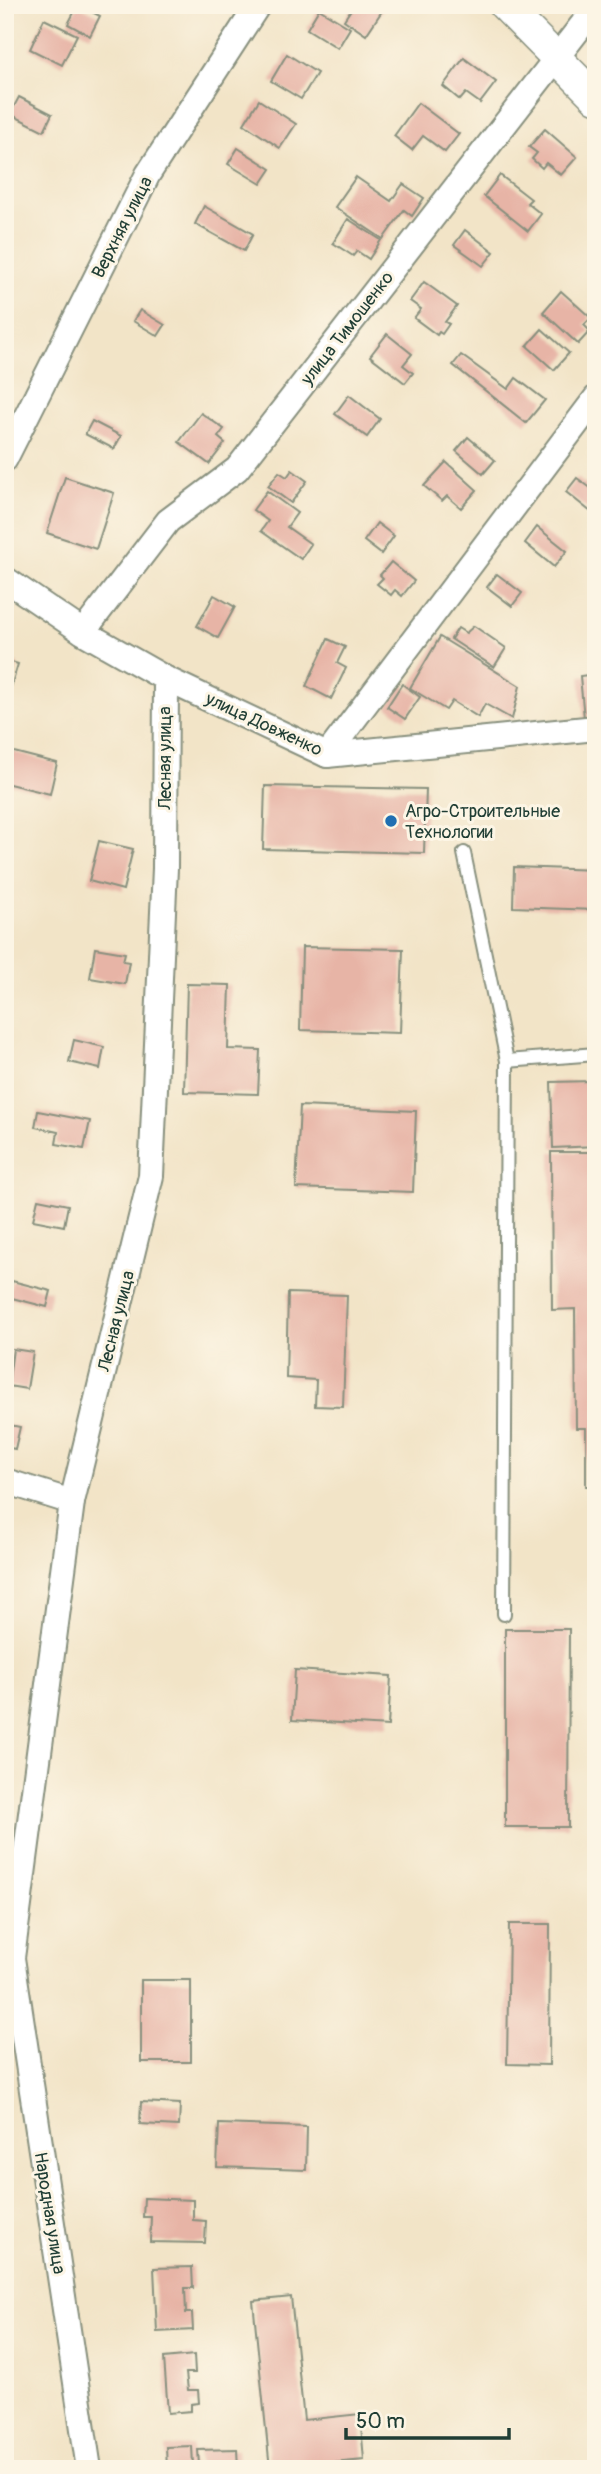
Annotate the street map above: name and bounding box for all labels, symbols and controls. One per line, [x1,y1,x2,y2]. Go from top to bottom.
street label: Верхняя улица [87,172,158,282]
street label: улица Тимошенко [295,267,399,390]
street label: улица Довженко [201,687,326,762]
street label: Лесная улица [154,706,177,811]
place label: Агро-Строительные Технологии [405,800,560,844]
marker: Агро-Строительные Технологии [383,813,399,829]
street label: Лесная улица [93,1268,140,1375]
street label: Народная улица [29,2150,71,2276]
scale bar [346,2397,508,2441]
text: 50 m [356,2408,405,2435]

